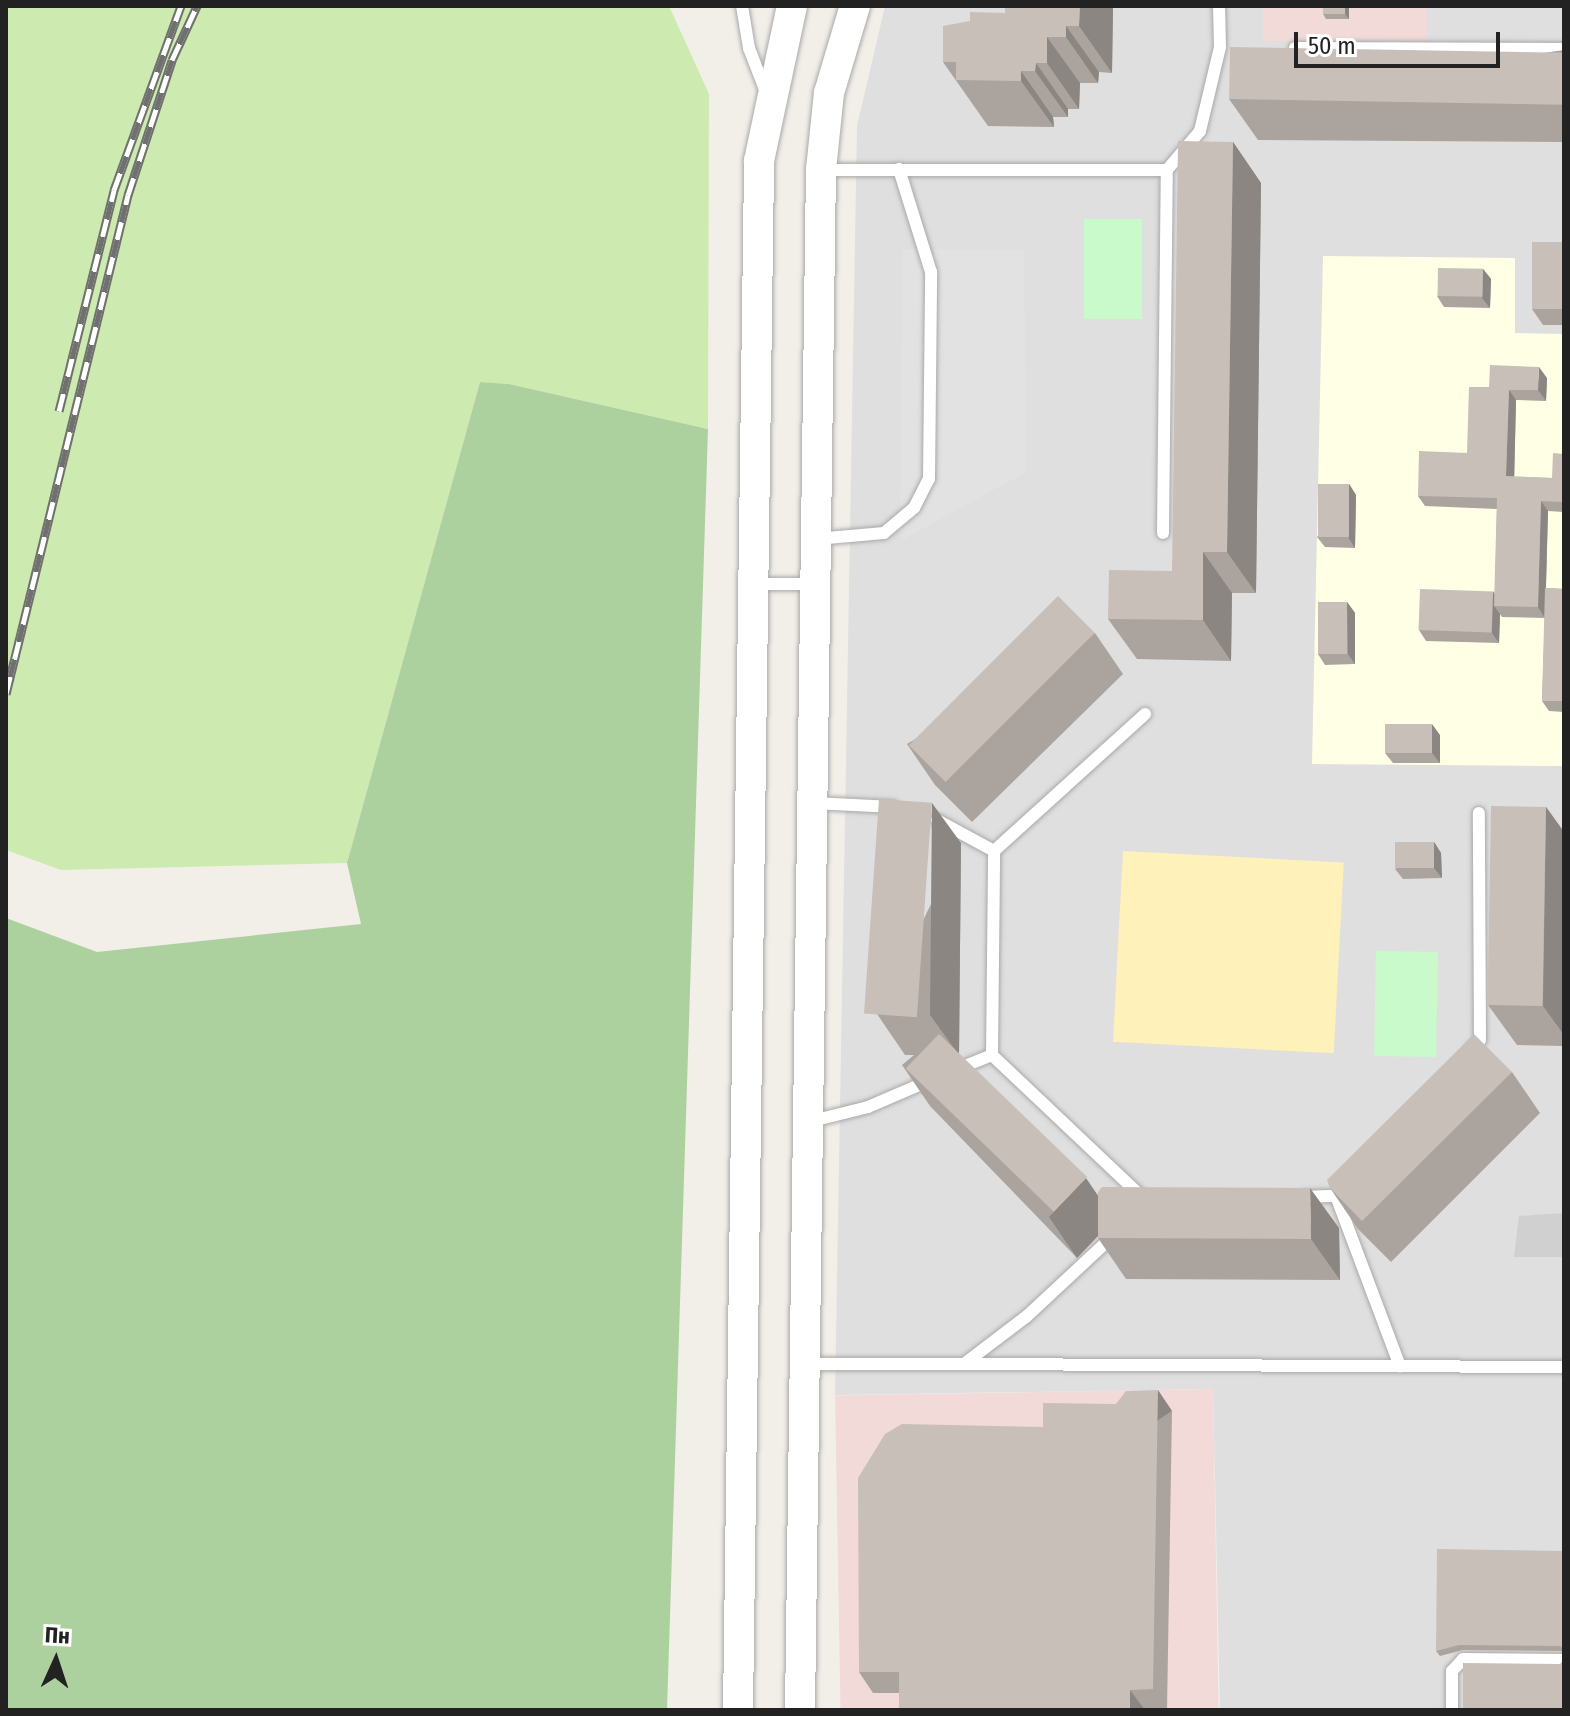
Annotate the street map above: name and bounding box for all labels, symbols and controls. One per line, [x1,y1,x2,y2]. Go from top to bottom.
scale bar [1298,16,1504,66]
text: 50 m [1308,32,1356,60]
north arrow [16,1620,96,1700]
text: Пн [44,1621,70,1650]

